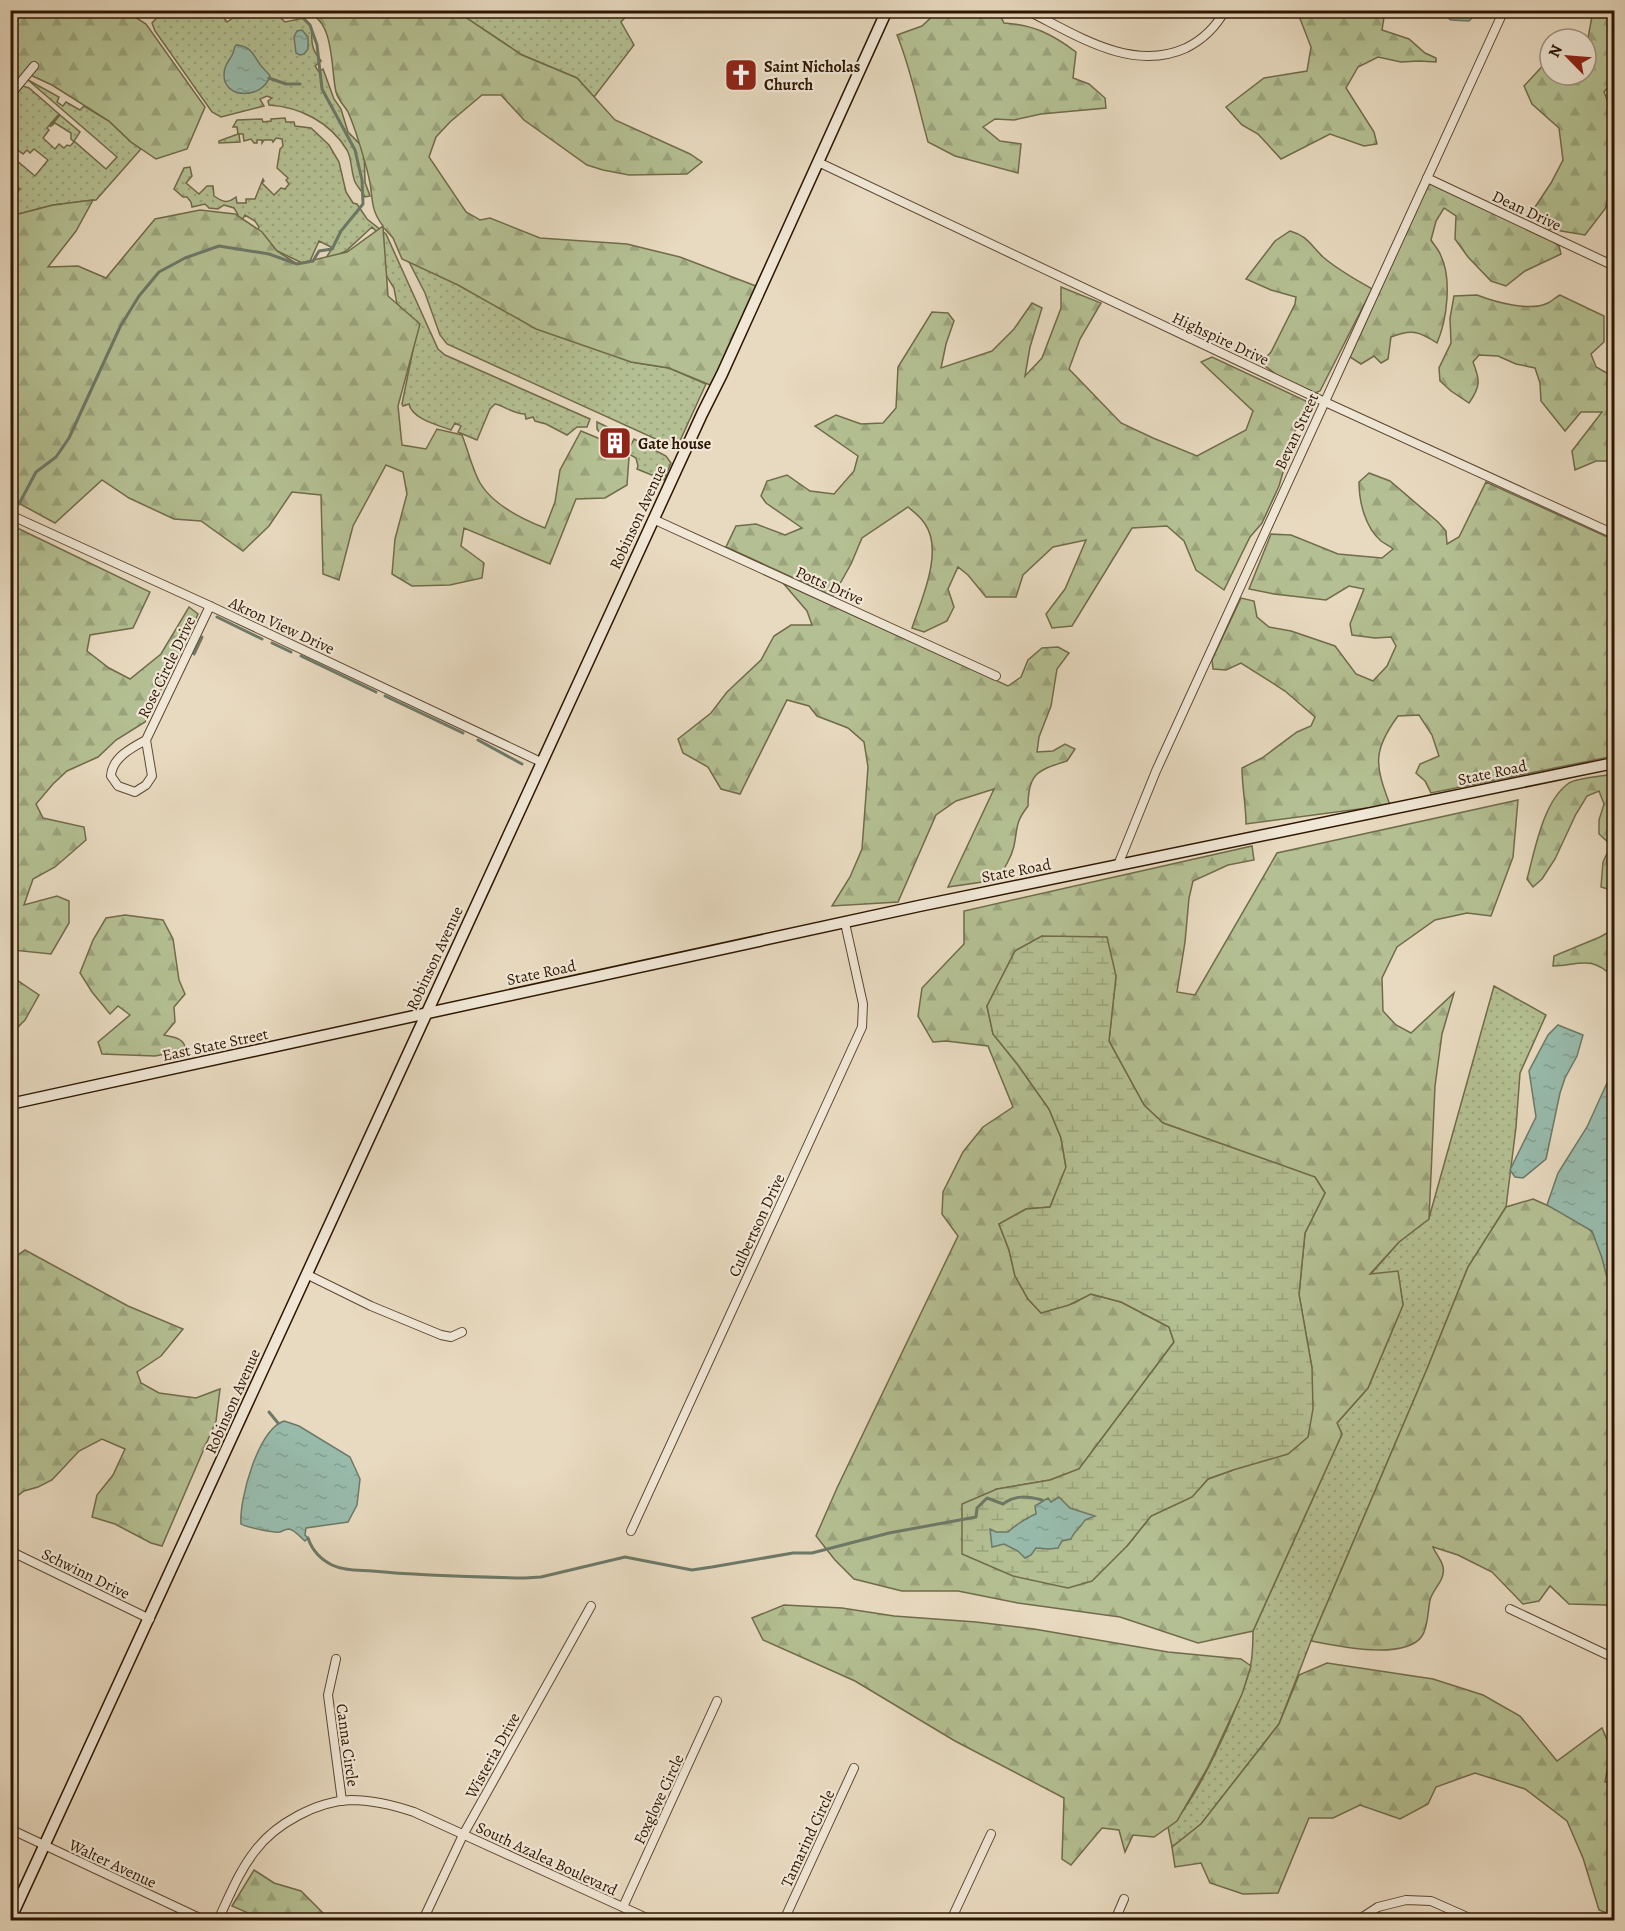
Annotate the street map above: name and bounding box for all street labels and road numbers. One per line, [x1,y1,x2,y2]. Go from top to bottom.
street label: Dean Drive [1489,185,1565,236]
street label: Highspire Drive [1169,307,1273,371]
street label: Bevan Street [1270,390,1324,473]
street label: Robinson Avenue [604,462,672,573]
street label: Potts Drive [792,561,867,611]
street label: Akron View Drive [224,591,338,660]
street label: Rose Circle Drive [133,613,201,722]
street label: State Road [1456,755,1529,791]
street label: State Road [980,853,1053,888]
street label: Robinson Avenue [401,903,469,1014]
street label: State Road [505,955,578,991]
street label: East State Street [160,1023,270,1067]
street label: Culbertson Drive [723,1170,790,1281]
street label: Robinson Avenue [200,1345,266,1457]
street label: Schwinn Drive [38,1543,133,1605]
street label: Canna Circle [330,1702,364,1788]
street label: Wisteria Drive [460,1709,525,1803]
street label: Foxglove Circle [628,1751,689,1848]
street label: Tamarind Circle [776,1786,840,1891]
street label: South Azalea Boulevard [472,1816,621,1902]
street label: Walter Avenue [64,1834,160,1894]

